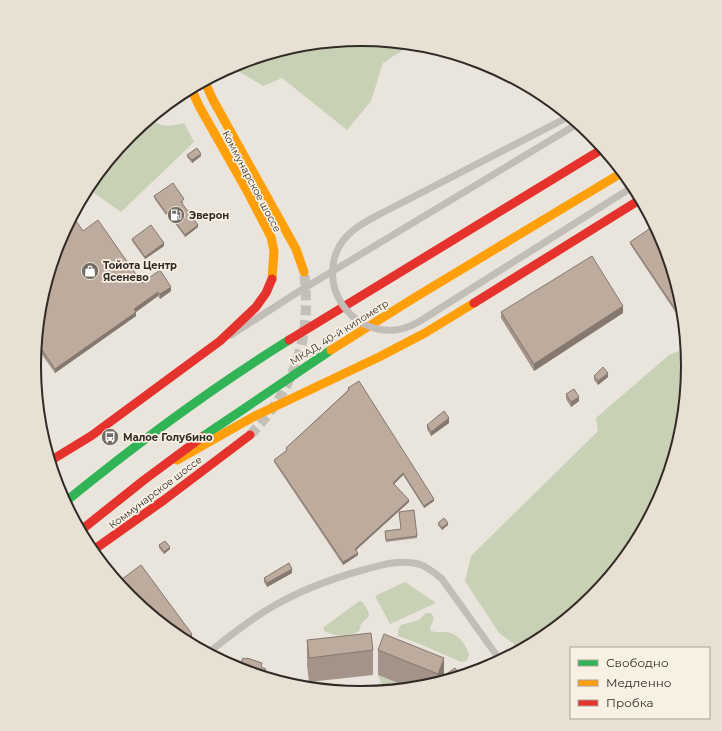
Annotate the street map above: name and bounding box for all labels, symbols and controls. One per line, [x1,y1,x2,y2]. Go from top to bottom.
street label: Коммунарское шоссе [219,128,284,234]
fuel station icon: Эверон [166,205,186,225]
place label: Эверон [189,209,229,222]
place label: Тойота Центр Ясенево [103,259,177,284]
shop icon: Тойота Центр Ясенево [80,261,100,281]
street label: МКАД, 40-й километр [288,297,391,368]
bus stop icon: Малое Голубино [100,427,120,447]
place label: Малое Голубино [123,431,213,444]
street label: Коммунарское шоссе [106,453,204,532]
legend [570,647,710,719]
text: Свободно [606,655,669,670]
text: Медленно [606,675,672,690]
text: Пробка [606,695,654,710]

